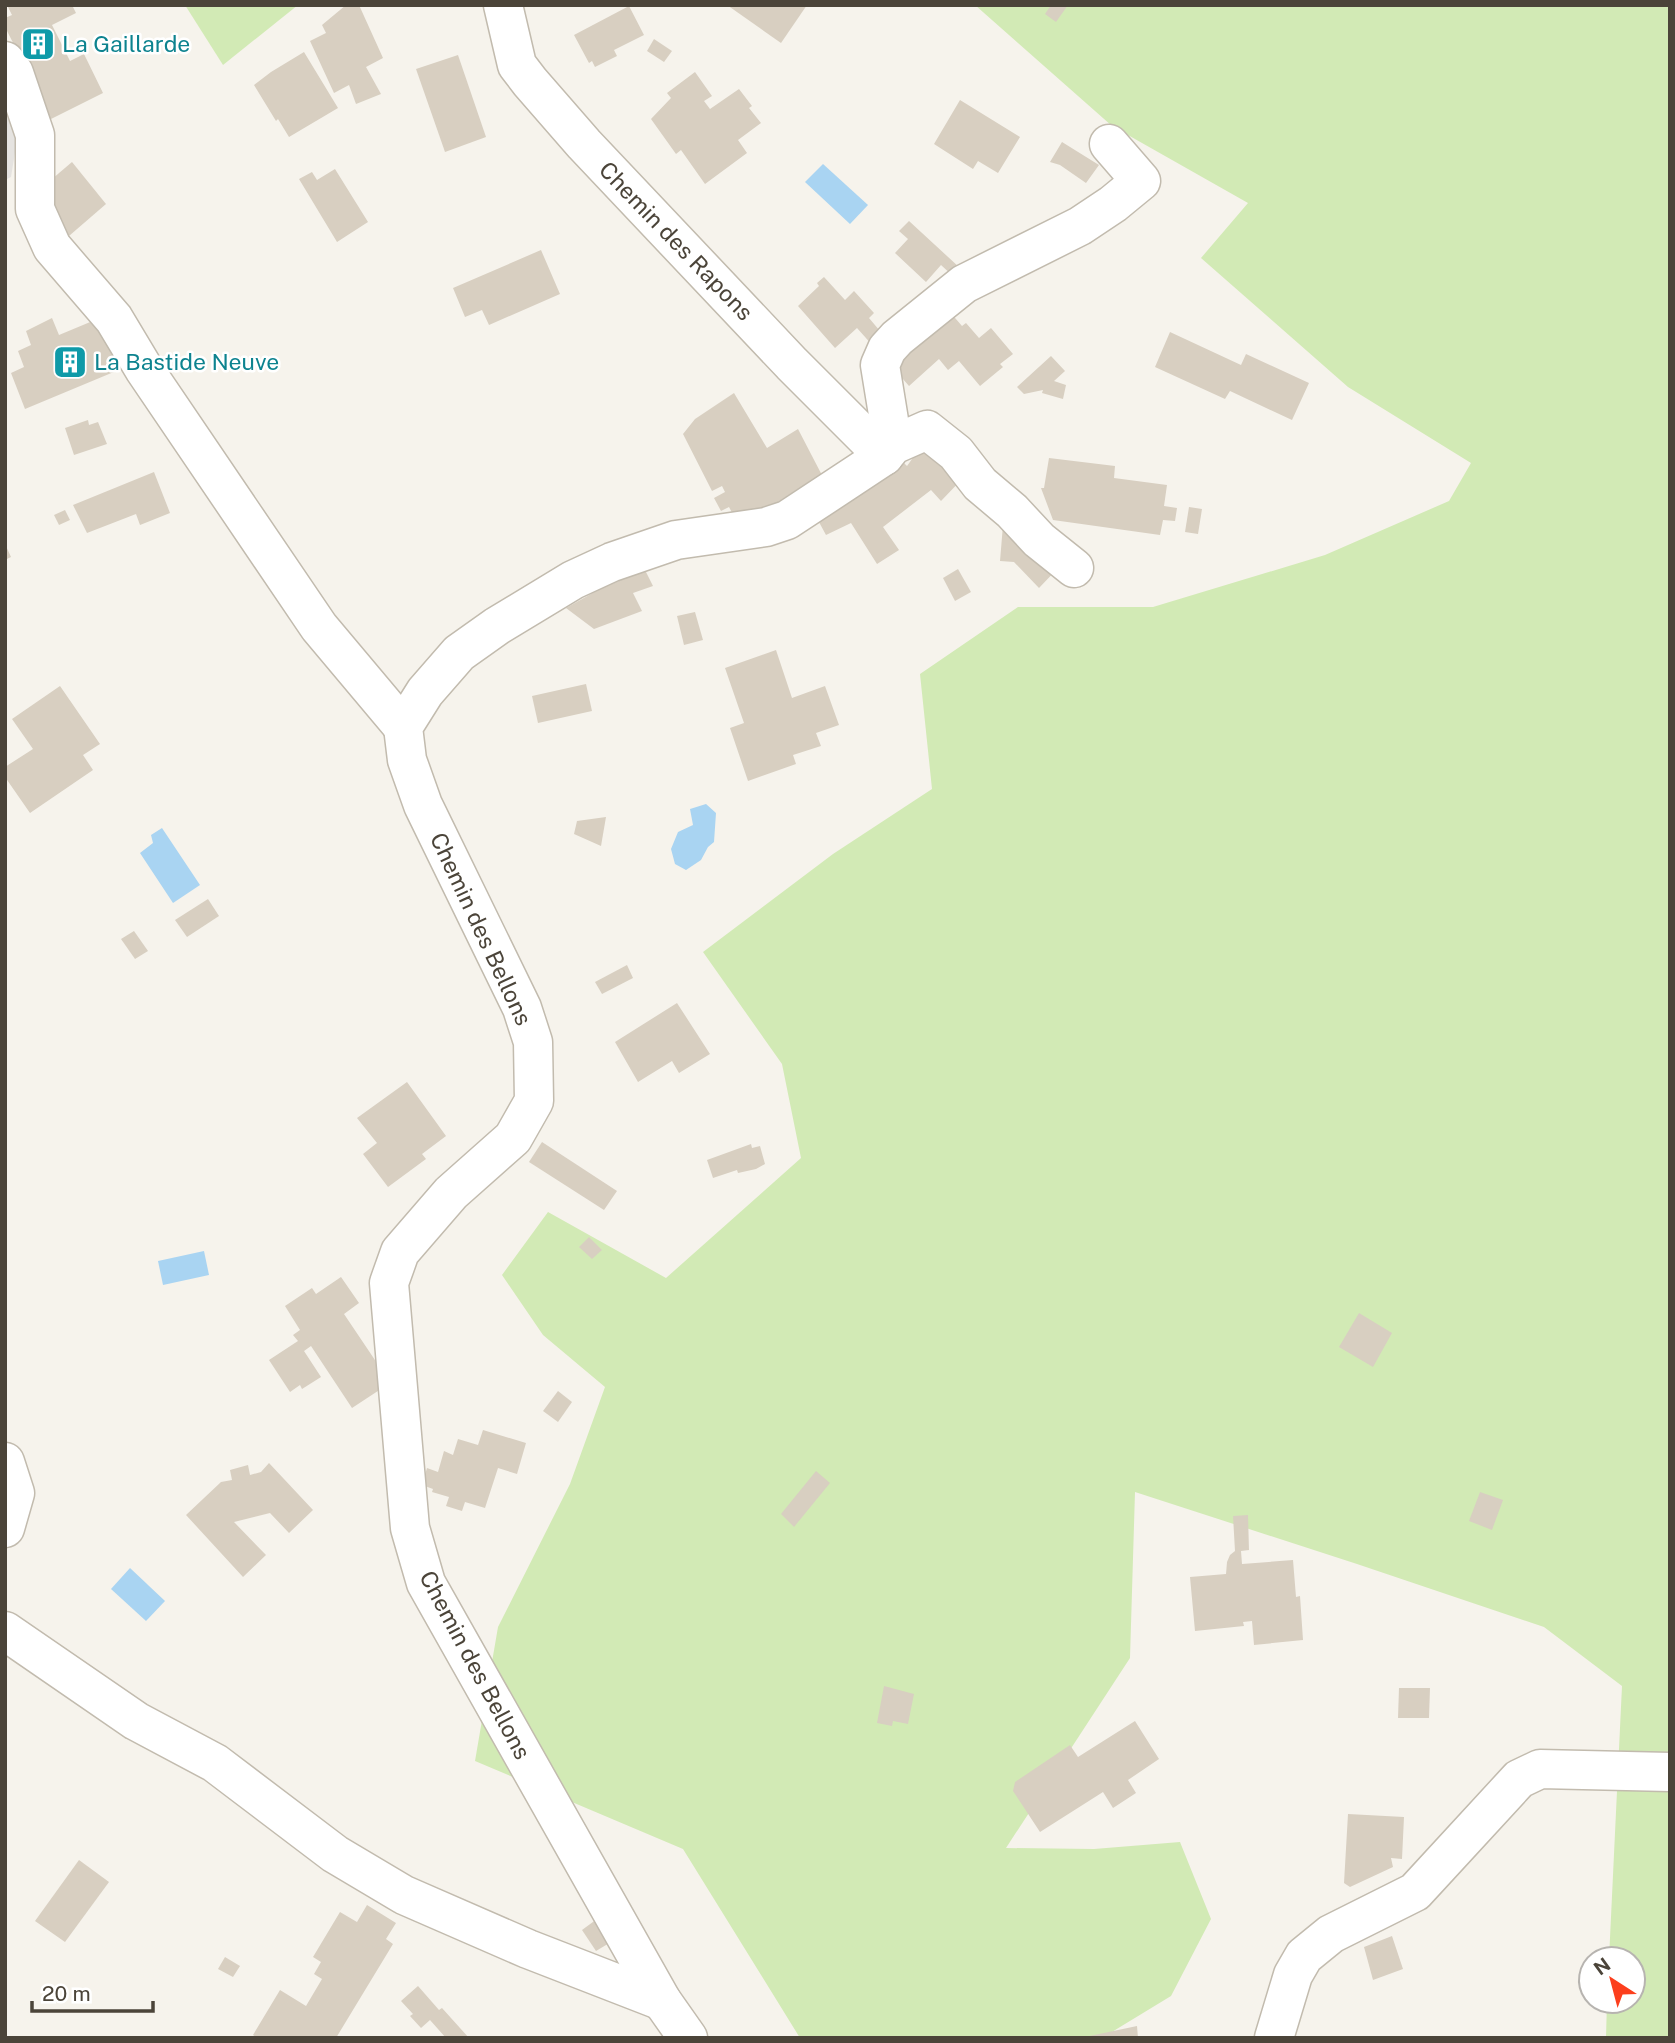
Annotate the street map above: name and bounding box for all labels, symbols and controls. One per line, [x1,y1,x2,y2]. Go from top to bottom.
building icon: La Gaillarde [19,25,57,63]
place label: La Gaillarde [62,30,190,57]
street label: Chemin des Rapons [594,156,759,325]
building icon: La Bastide Neuve [51,343,89,381]
place label: La Bastide Neuve [94,348,279,375]
street label: Chemin des Bellons [425,828,538,1029]
street label: Chemin des Bellons [414,1566,537,1764]
north arrow [1577,1945,1647,2015]
text: N [1590,1953,1614,1980]
scale bar [32,1969,152,2013]
text: 20 m [42,1981,91,2006]

